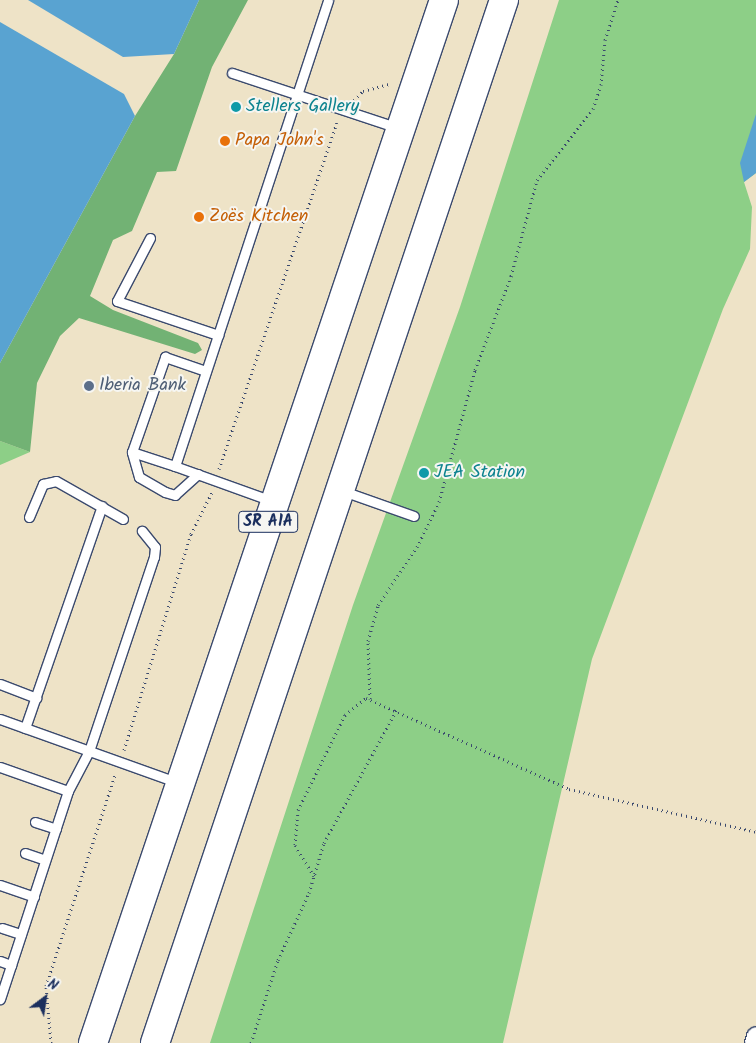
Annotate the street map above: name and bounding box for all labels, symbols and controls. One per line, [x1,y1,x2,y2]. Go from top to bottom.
place label: Stellers Gallery [246,96,359,118]
marker: Stellers Gallery [230,101,242,113]
place label: Papa John's [235,130,324,152]
marker: Papa John's [219,135,231,147]
place label: Zoës Kitchen [209,206,308,228]
marker: Zoës Kitchen [193,211,205,223]
place label: Iberia Bank [99,375,186,397]
marker: Iberia Bank [83,380,95,392]
place label: JEA Station [434,462,525,484]
marker: JEA Station [418,467,430,479]
road number: SR A1A [238,508,298,536]
north arrow [20,973,70,1023]
text: N [43,973,62,997]

